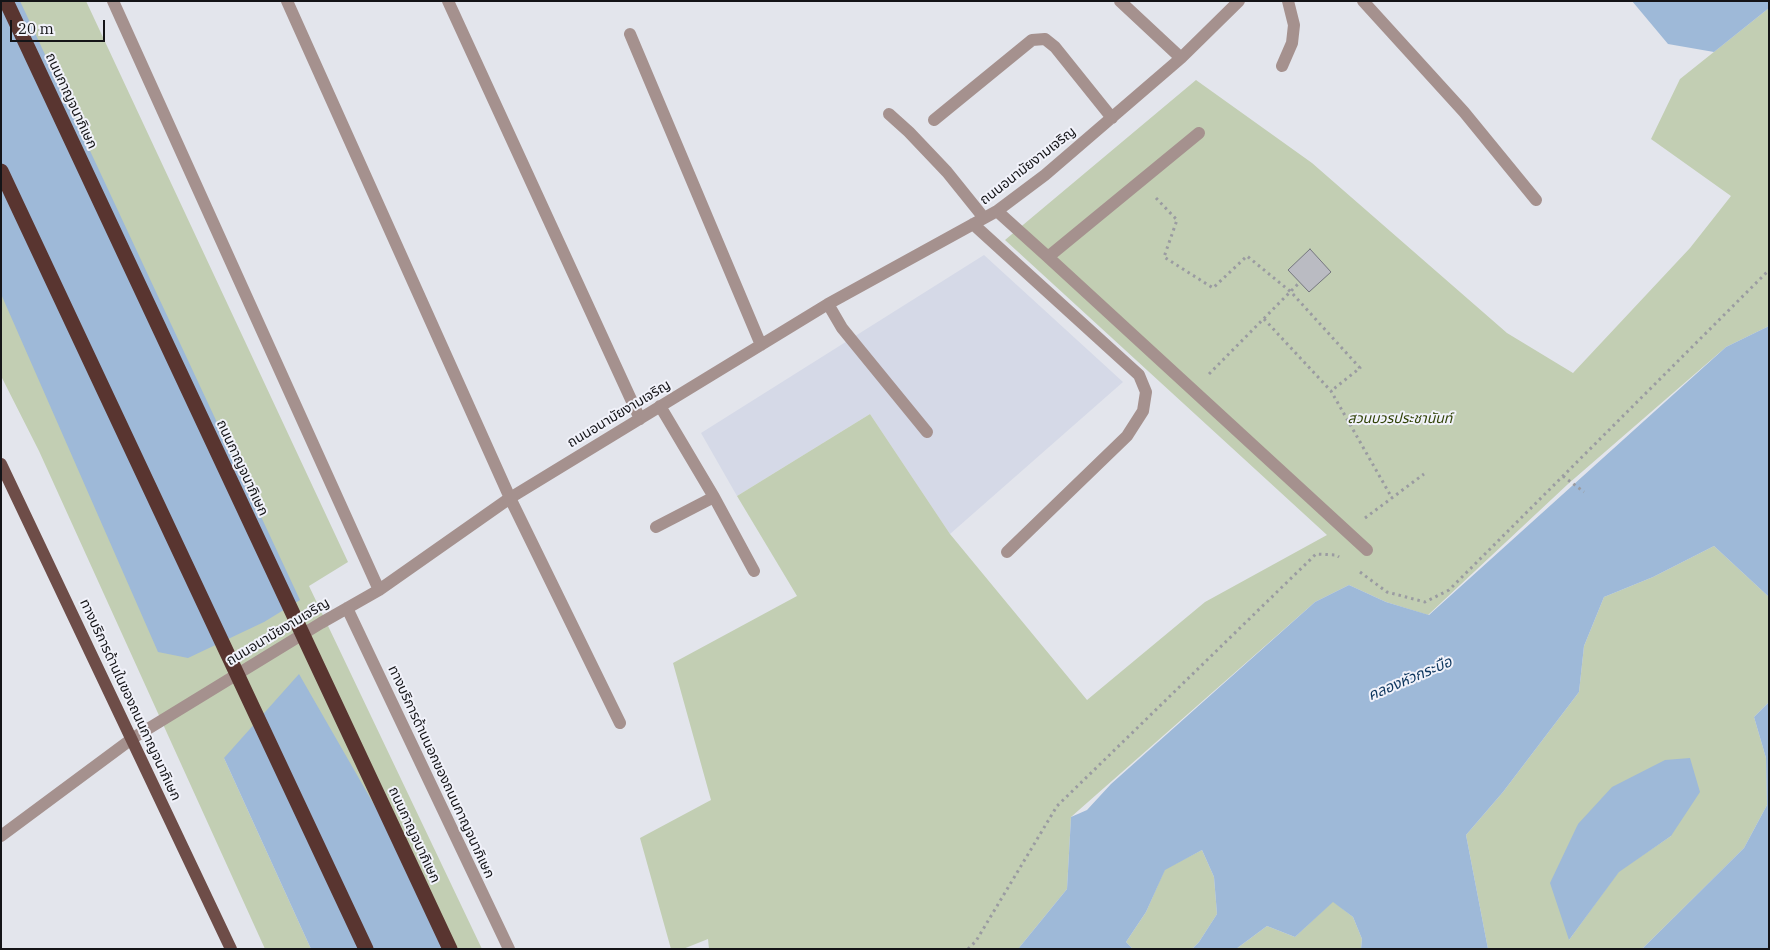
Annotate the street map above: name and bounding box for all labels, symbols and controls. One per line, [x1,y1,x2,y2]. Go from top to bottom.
scale bar [12,10,108,42]
text: 20 m [18,19,54,38]
street label: ถนนกาญจนาภิเษก [41,50,101,152]
street label: ถนนอนามัยงามเจริญ [977,123,1079,209]
street label: ถนนอนามัยงามเจริญ [564,377,674,451]
park label: สวนบวรประชานันท์ [1348,411,1452,427]
street label: ถนนกาญจนาภิเษก [212,417,272,519]
street label: ถนนอนามัยงามเจริญ [223,595,333,669]
street label: ทางบริการด้านในของถนนกาญจนาภิเษก [76,597,184,803]
water label: คลองหัวกระบือ [1365,653,1455,705]
street label: ทางบริการด้านนอกของถนนกาญจนาภิเษก [384,663,498,881]
street label: ถนนกาญจนาภิเษก [384,784,444,886]

